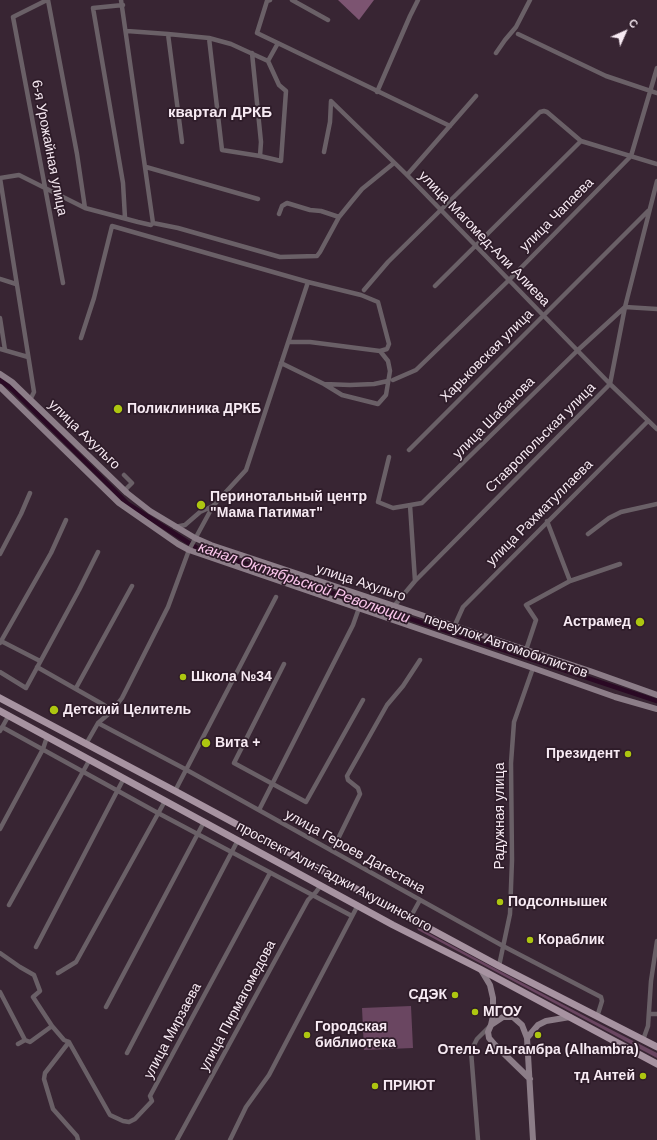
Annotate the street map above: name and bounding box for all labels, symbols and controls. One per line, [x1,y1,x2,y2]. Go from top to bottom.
north arrow [605,12,645,52]
text: С [626,16,641,31]
street label: 6-я Урожайная улица [28,79,70,217]
district label: квартал ДРКБ [168,104,272,122]
street label: улица Магомед-Али Алиева [415,168,553,310]
street label: улица Чапаева [517,175,597,255]
street label: Харьковская улица [437,306,537,406]
street label: улица Шабанова [450,374,538,462]
street label: Ставропольская улица [482,379,600,497]
street label: улица Ахульго [45,396,123,474]
place label: Поликлиника ДРКБ [127,401,261,417]
marker: Поликлиника ДРКБ [112,403,124,415]
street label: улица Рахматуллаева [483,456,597,570]
place label: Перинотальный центр "Мама Патимат" [210,489,367,522]
marker: Перинотальный центр "Мама Патимат" [195,499,207,511]
water label: канал Октябрьской Революции [196,538,412,628]
street label: улица Ахульго [314,561,408,605]
street label: переулок Автомобилистов [422,610,590,682]
place label: Астрамед [563,614,631,630]
marker: Астрамед [634,616,646,628]
place label: Школа №34 [191,669,272,685]
marker: Школа №34 [178,672,188,682]
place label: Детский Целитель [63,702,191,718]
marker: Детский Целитель [48,704,60,716]
place label: Вита + [215,735,260,751]
marker: Вита + [200,737,212,749]
place label: Президент [546,746,620,762]
marker: Президент [623,749,633,759]
street label: Радужная улица [492,763,508,869]
street label: улица Героев Дагестана [282,806,428,898]
street label: проспект Али-Гаджи Акушинского [233,818,435,936]
place label: Подсолнышек [508,894,607,910]
marker: Подсолнышек [495,897,505,907]
place label: Кораблик [538,932,604,948]
marker: Кораблик [525,935,535,945]
street label: улица Пирмагомедова [196,938,280,1074]
street label: улица Мирзаева [141,980,205,1082]
place label: СДЭК [409,987,447,1003]
marker: СДЭК [450,990,460,1000]
place label: МГОУ [483,1004,522,1020]
marker: МГОУ [470,1007,480,1017]
place label: Городская библиотека [315,1019,396,1052]
marker: Городская библиотека [302,1030,312,1040]
marker: Отель Альгамбра (Alhambra) [533,1030,543,1040]
place label: Отель Альгамбра (Alhambra) [437,1042,639,1058]
place label: тд Антей [574,1068,635,1084]
marker: тд Антей [638,1071,648,1081]
place label: ПРИЮТ [383,1078,435,1094]
marker: ПРИЮТ [370,1081,380,1091]

